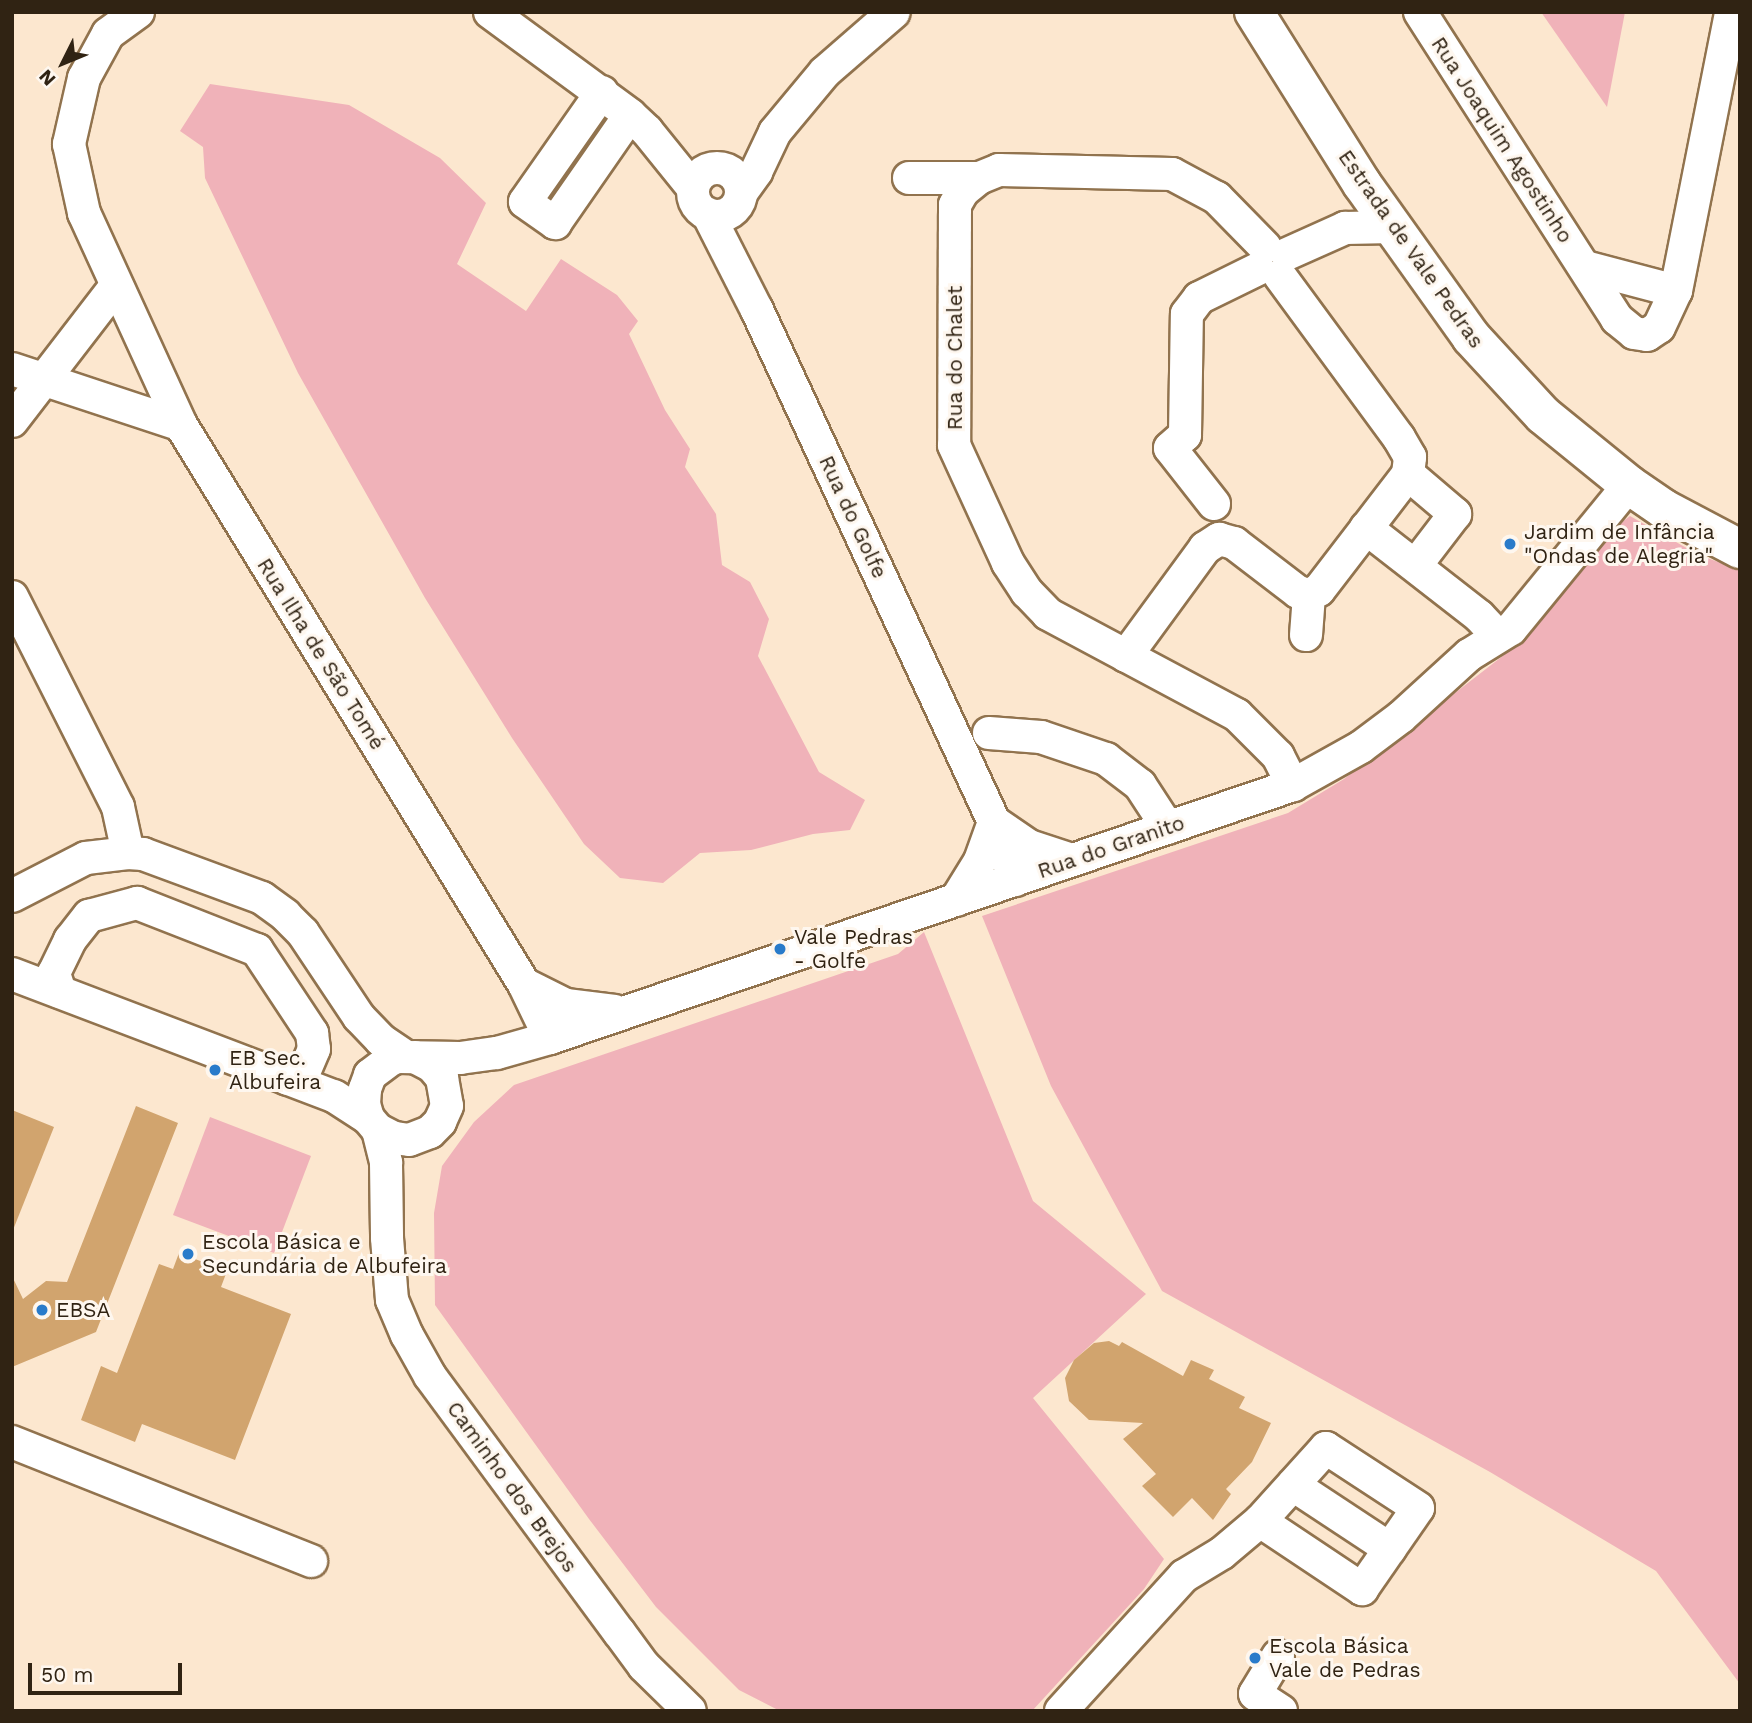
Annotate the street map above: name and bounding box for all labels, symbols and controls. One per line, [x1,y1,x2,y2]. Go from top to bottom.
north arrow [28,28,98,98]
street label: Rua Joaquim Agostinho [1425,31,1579,249]
text: N [34,65,60,91]
street label: Estrada de Vale Pedras [1333,145,1489,353]
street label: Rua do Chalet [942,286,968,430]
street label: Rua do Golfe [813,451,893,583]
place label: Jardim de Infância "Ondas de Alegria" [1524,519,1715,569]
marker: Jardim de Infância "Ondas de Alegria" [1502,536,1518,552]
street label: Rua Ilha de São Tomé [251,553,391,755]
street label: Rua do Granito [1034,810,1188,884]
place label: Vale Pedras - Golfe [794,924,913,974]
marker: Vale Pedras - Golfe [772,941,788,957]
place label: EB Sec. Albufeira [229,1045,321,1095]
marker: EB Sec. Albufeira [207,1062,223,1078]
place label: Escola Básica e Secundária de Albufeira [202,1229,448,1279]
marker: Escola Básica e Secundária de Albufeira [180,1246,196,1262]
place label: EBSA [56,1297,110,1323]
marker: EBSA [34,1302,50,1318]
street label: Caminho dos Brejos [442,1397,582,1577]
place label: Escola Básica Vale de Pedras [1269,1633,1421,1683]
scale bar [32,1650,186,1694]
marker: Escola Básica Vale de Pedras [1247,1650,1263,1666]
text: 50 m [41,1662,93,1687]

